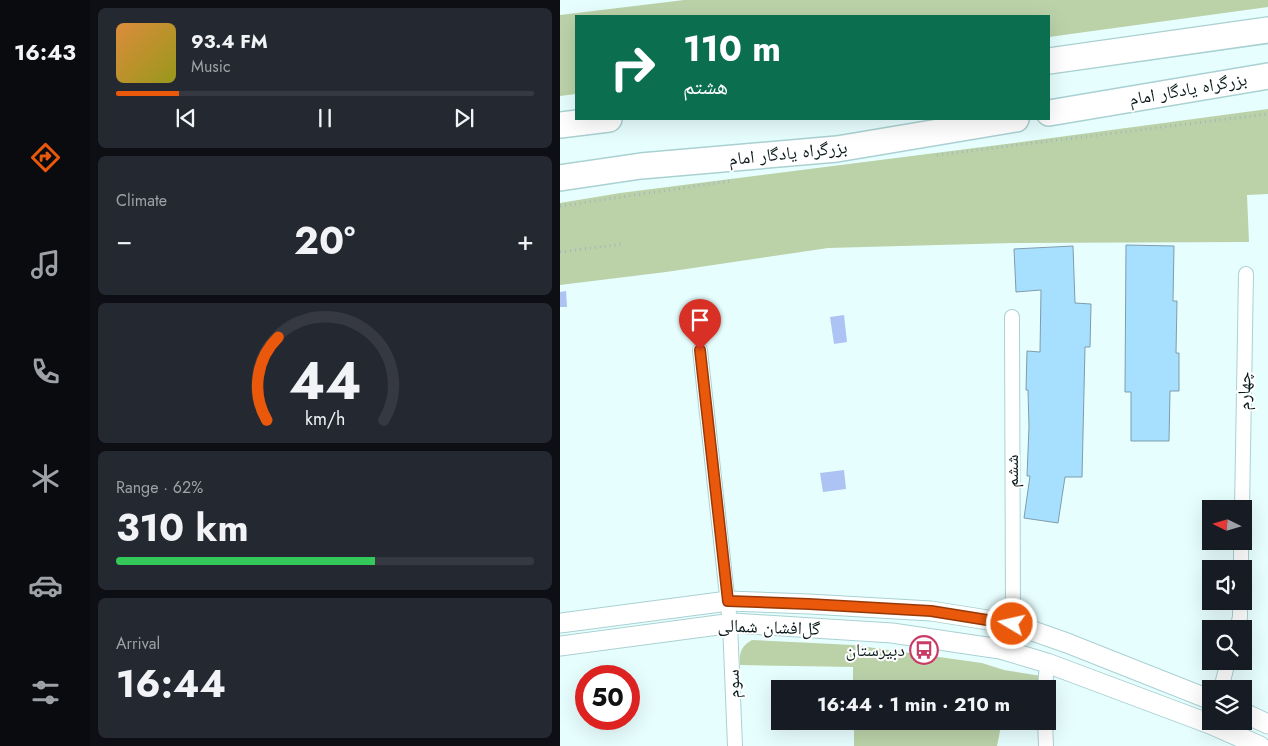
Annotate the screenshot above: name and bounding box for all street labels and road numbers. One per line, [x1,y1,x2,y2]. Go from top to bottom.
street label: بزرگراه یادگار امام [1127,66,1249,112]
street label: بزرگراه یادگار امام [727,134,849,172]
street label: چهارم [1231,371,1257,411]
street label: ششم [999,454,1025,488]
street label: گل‌افشان شمالی [717,612,821,642]
street label: سوم [720,669,746,699]

